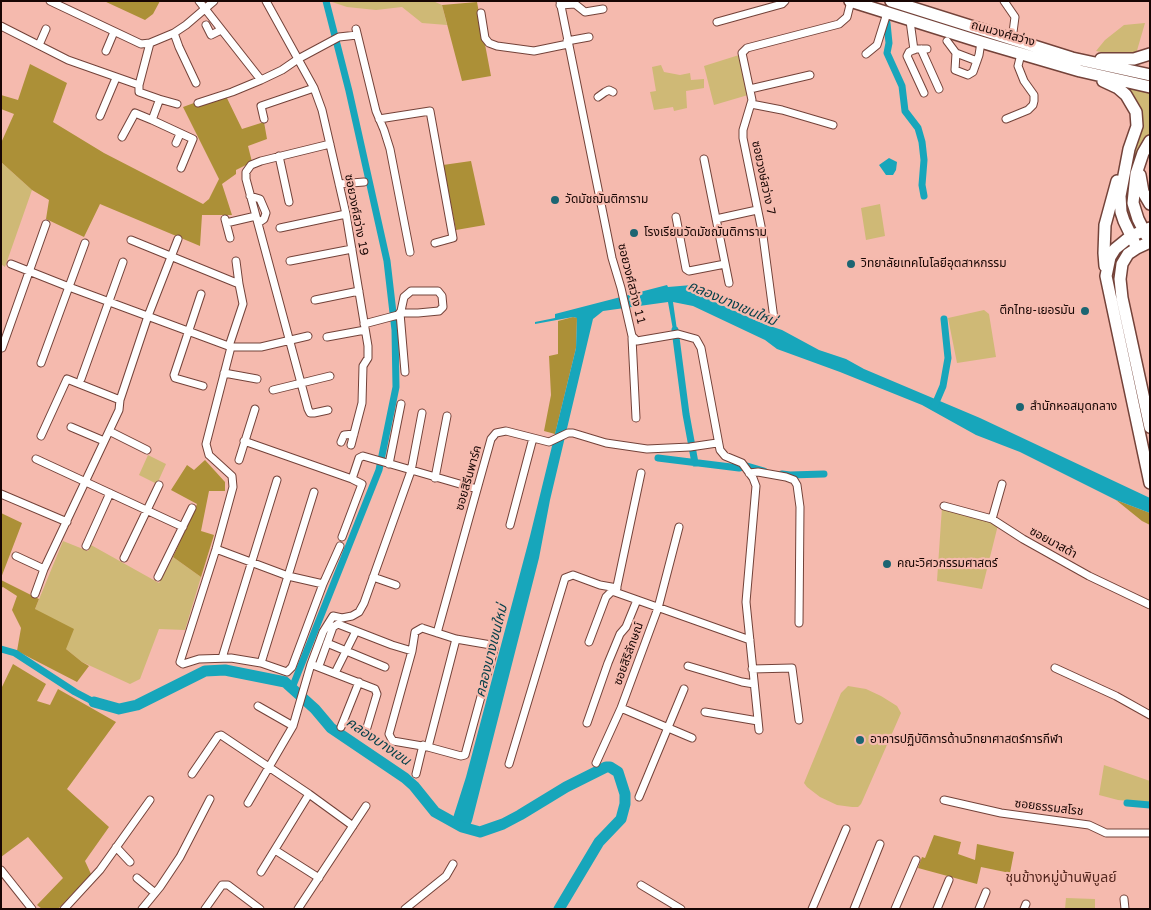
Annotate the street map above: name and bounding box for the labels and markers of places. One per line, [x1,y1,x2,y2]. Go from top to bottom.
place label: วัดมัชฌันติการาม [565,193,648,207]
marker: วัดมัชฌันติการาม [549,194,561,206]
place label: โรงเรียนวัดมัชฌันติการาม [644,226,767,240]
marker: โรงเรียนวัดมัชฌันติการาม [628,227,640,239]
place label: วิทยาลัยเทคโนโลยีอุตสาหกรรม [861,257,1007,271]
marker: วิทยาลัยเทคโนโลยีอุตสาหกรรม [845,258,857,270]
place label: ตึกไทย-เยอรมัน [999,304,1075,318]
marker: ตึกไทย-เยอรมัน [1079,305,1091,317]
place label: สำนักหอสมุดกลาง [1030,400,1117,414]
marker: สำนักหอสมุดกลาง [1014,401,1026,413]
place label: คณะวิศวกรรมศาสตร์ [897,557,998,571]
marker: คณะวิศวกรรมศาสตร์ [881,558,893,570]
place label: อาคารปฏิบัติการด้านวิทยาศาสตร์การกีฬา [870,733,1063,747]
marker: อาคารปฏิบัติการด้านวิทยาศาสตร์การกีฬา [854,734,866,746]

